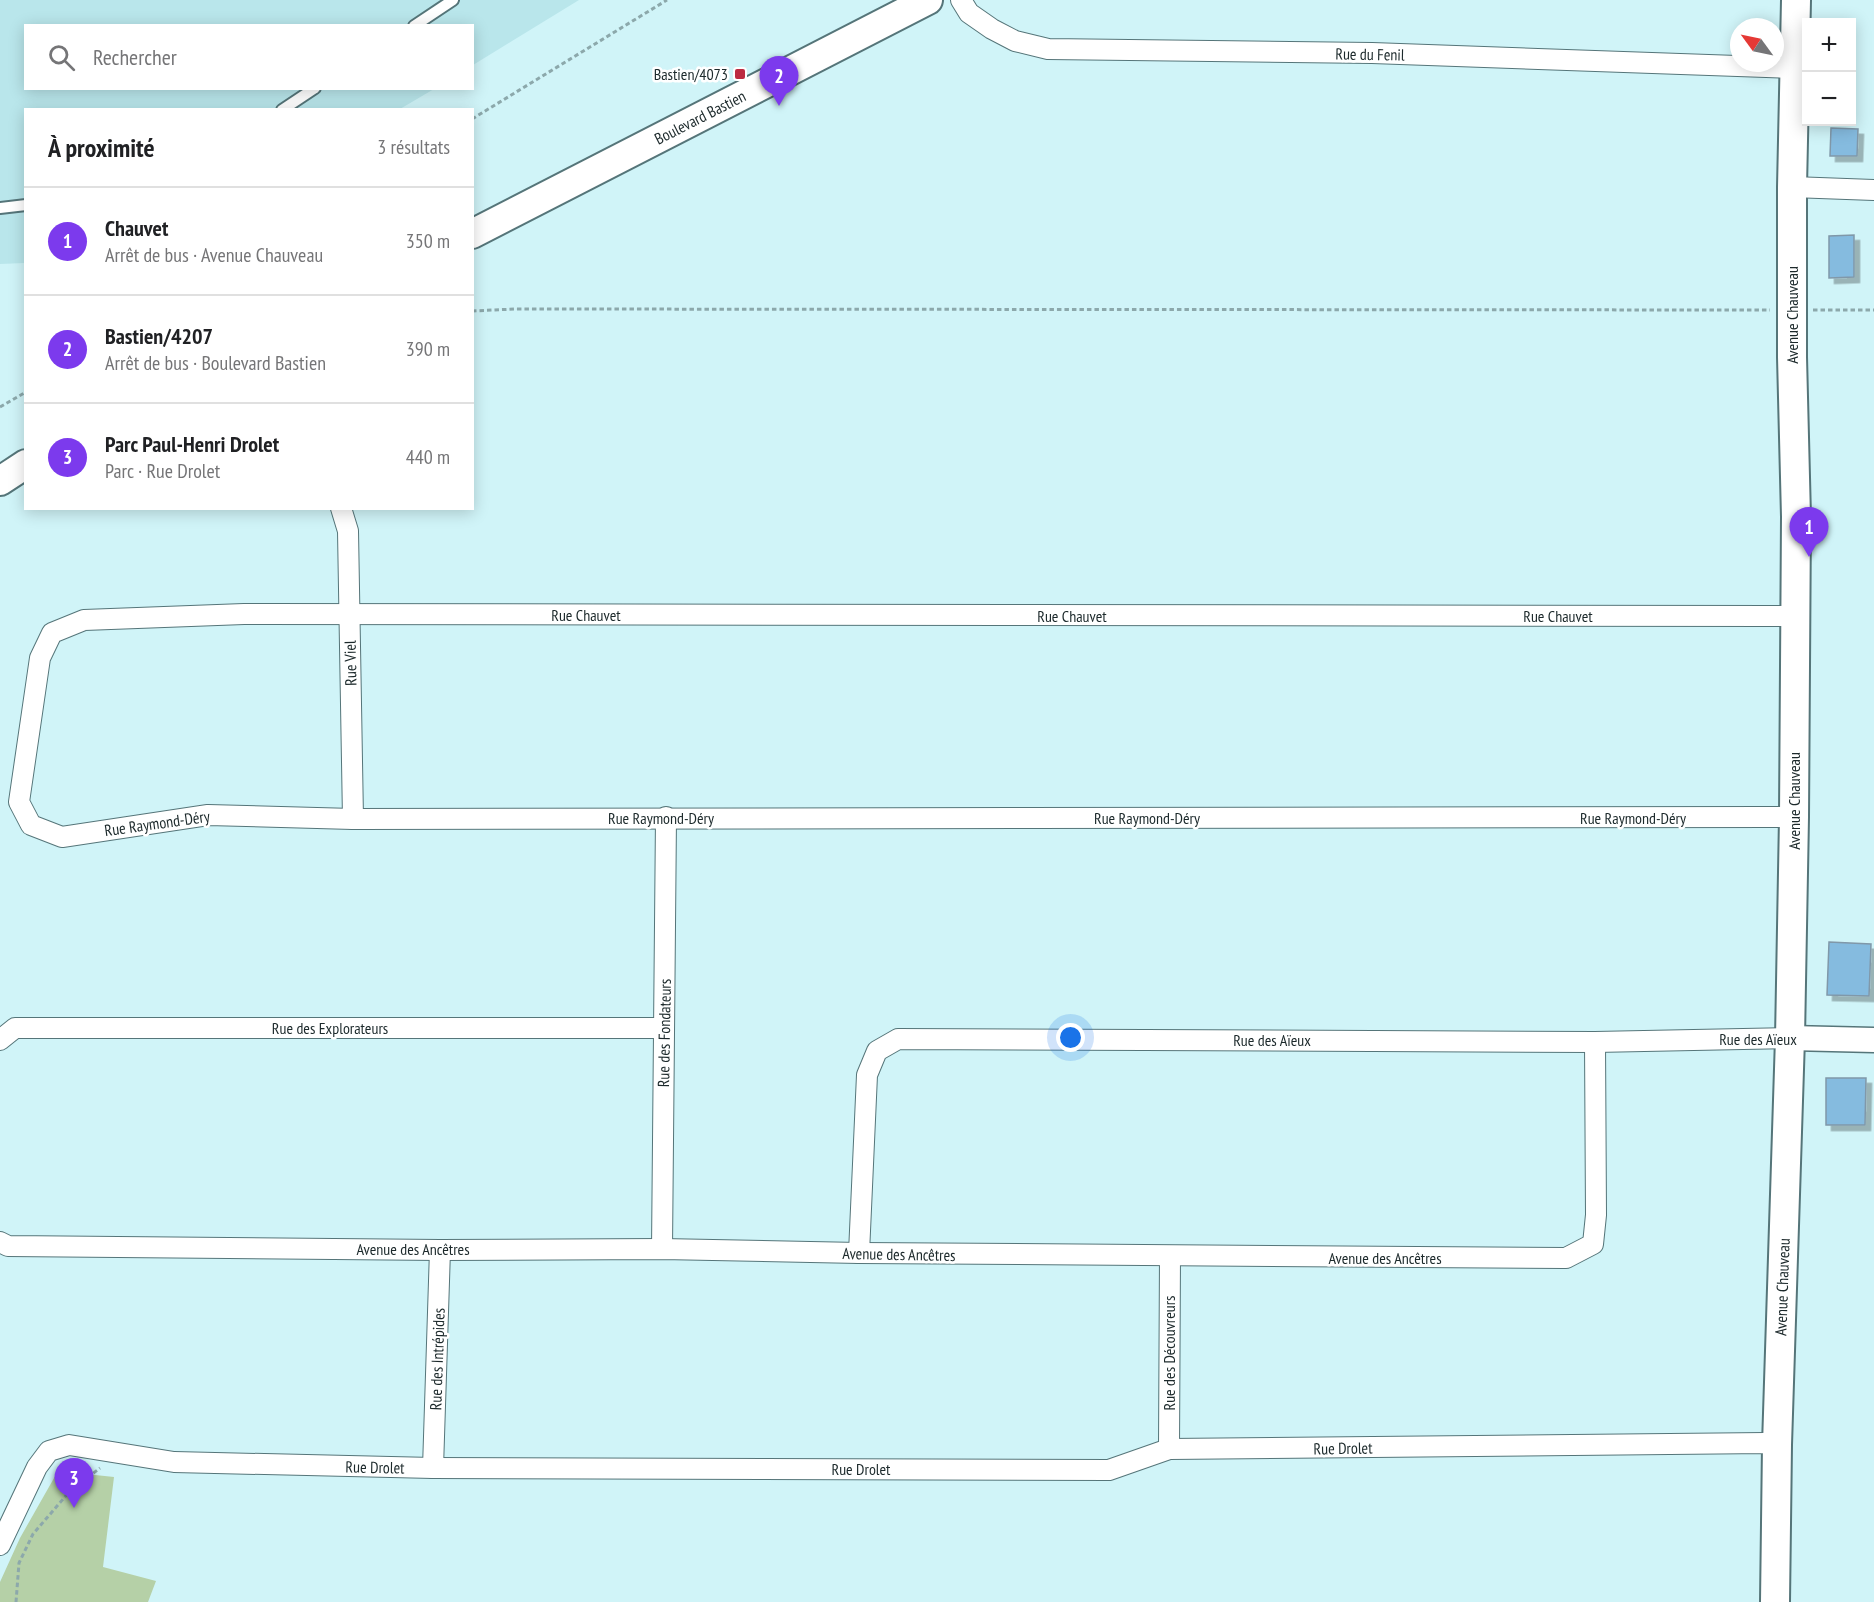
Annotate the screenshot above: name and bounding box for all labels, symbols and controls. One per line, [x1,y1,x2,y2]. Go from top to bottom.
north arrow [1730,18,1784,72]
map controls [1802,18,1856,126]
button: + [1802,18,1856,72]
search box [24,24,474,90]
icon: search [45,41,78,74]
text: Rechercher [93,43,177,71]
street label: Rue du Fenil [1335,43,1405,65]
pin: 2 [760,57,798,106]
place label: Bastien/4073 [654,64,728,84]
marker: Bastien/4073 [733,67,747,81]
button: − [1802,72,1856,126]
street label: Boulevard Bastien [651,85,749,149]
text: À proximité [48,131,155,164]
text: 3 résultats [377,134,450,160]
text: Chauvet [105,214,168,242]
text: 1 [63,228,72,254]
text: 350 m [406,228,450,254]
text: Arrêt de bus · Avenue Chauveau [105,242,323,268]
street label: Avenue Chauveau [1782,266,1802,364]
text: Bastien/4207 [105,322,213,350]
text: 2 [63,336,72,362]
text: 390 m [406,336,450,362]
text: Arrêt de bus · Boulevard Bastien [105,350,326,376]
text: Parc Paul-Henri Drolet [105,430,279,458]
text: 3 [63,444,72,470]
text: 440 m [406,444,450,470]
text: Parc · Rue Drolet [105,458,220,484]
pin: 1 [1790,508,1828,557]
street label: Rue Chauvet [551,605,621,625]
street label: Rue Chauvet [1037,606,1107,626]
street label: Rue Chauvet [1523,606,1593,626]
street label: Rue Viel [340,640,360,686]
street label: Avenue Chauveau [1784,752,1804,850]
street label: Rue Raymond-Déry [103,806,211,840]
street label: Rue Raymond-Déry [608,808,714,828]
street label: Rue Raymond-Déry [1094,808,1200,828]
street label: Rue Raymond-Déry [1580,808,1686,828]
street label: Rue des Fondateurs [653,979,675,1087]
street label: Rue des Explorateurs [272,1018,388,1038]
your location [1056,1023,1085,1052]
street label: Rue des Aïeux [1719,1029,1797,1049]
street label: Rue des Aïeux [1233,1030,1311,1050]
street label: Avenue Chauveau [1770,1238,1794,1336]
street label: Avenue des Ancêtres [356,1239,470,1259]
street label: Avenue des Ancêtres [842,1243,956,1265]
street label: Avenue des Ancêtres [1328,1248,1442,1268]
street label: Rue des Découvreurs [1159,1295,1179,1411]
street label: Rue des Intrépides [425,1307,449,1411]
street label: Rue Drolet [1313,1437,1373,1459]
street label: Rue Drolet [345,1456,405,1478]
pin: 3 [54,1458,94,1508]
street label: Rue Drolet [831,1459,891,1479]

